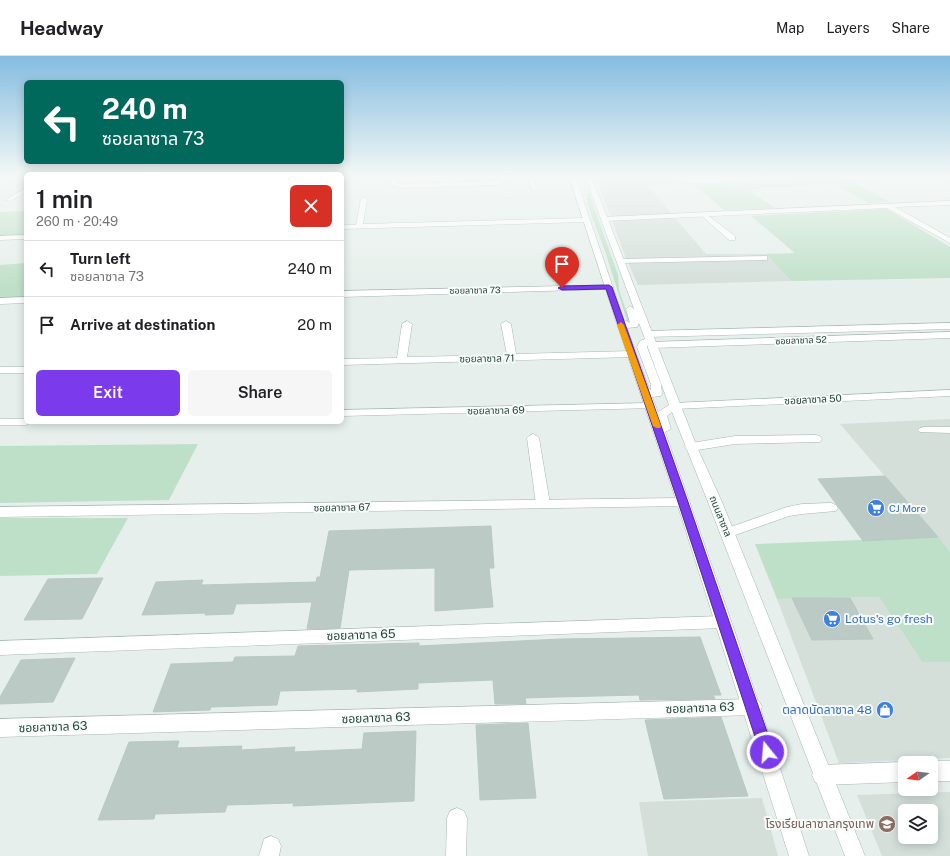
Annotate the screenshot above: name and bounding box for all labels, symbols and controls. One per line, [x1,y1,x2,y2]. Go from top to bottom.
text: Headway [20,17,103,39]
text: Map [776,20,804,36]
text: Layers [826,20,870,36]
text: Share [892,20,930,36]
text: 240 m [102,92,188,125]
icon: left [36,96,88,148]
text: ซอยลาซาล 73 [102,128,204,149]
text: 1 min [36,185,93,213]
button: close [290,185,332,227]
text: 260 m · 20:49 [36,214,118,229]
pin [545,247,579,288]
text: Turn left [70,250,131,267]
icon: arrive [551,253,573,275]
icon: left [36,258,58,280]
text: 240 m [288,260,332,277]
text: ซอยลาซาล 73 [70,269,144,284]
street label: ซอยลาซาล 73 [449,284,501,296]
icon: arrive [36,314,58,336]
text: Arrive at destination [70,316,215,333]
text: 20 m [297,316,332,333]
street label: ซอยลาซาล 52 [775,334,827,346]
street label: ซอยลาซาล 71 [459,352,515,364]
button: Exit [36,370,180,416]
button: Share [188,370,332,416]
street label: ซอยลาซาล 50 [784,392,842,406]
street label: ซอยลาซาล 69 [467,404,525,416]
street label: ถนนลาซาล [707,494,735,538]
supermarket icon: CJ More [866,498,886,518]
street label: ซอยลาซาล 67 [313,501,371,513]
place label: CJ More [889,502,926,514]
supermarket icon: Lotus's go fresh [822,609,842,629]
place label: Lotus's go fresh [845,612,933,626]
street label: ซอยลาซาล 65 [326,627,396,643]
street label: ซอยลาซาล 63 [665,700,735,716]
shop icon: ตลาดนัดลาซาล 48 [875,700,895,720]
place label: ตลาดนัดลาซาล 48 [782,703,872,717]
street label: ซอยลาซาล 63 [341,710,411,726]
street label: ซอยลาซาล 63 [18,719,88,735]
position arrow [746,731,788,773]
north arrow [898,756,938,796]
map controls [898,756,938,844]
button: layers [898,804,938,844]
school or university icon: โรงเรียนลาซาลกรุงเทพ [877,814,897,834]
place label: โรงเรียนลาซาลกรุงเทพ [766,817,874,831]

